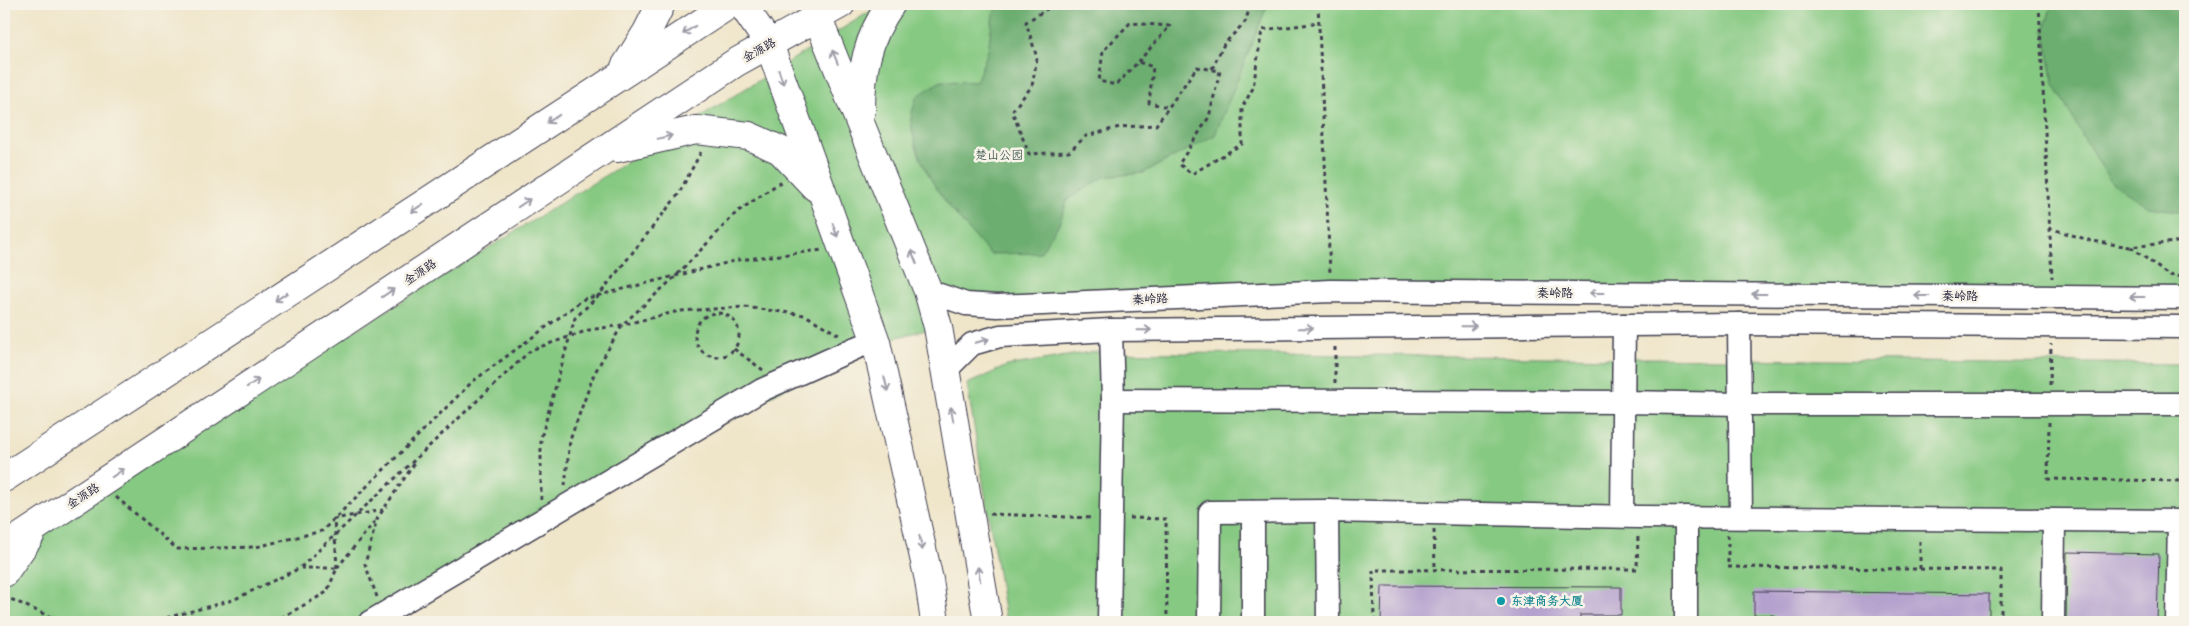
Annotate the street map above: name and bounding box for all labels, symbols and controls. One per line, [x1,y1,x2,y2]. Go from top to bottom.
one-way arrow [683,26,697,36]
street label: 金源路 [739,33,780,67]
one-way arrow [830,50,839,65]
one-way arrow [777,69,786,84]
one-way arrow [546,114,560,124]
one-way arrow [657,132,673,141]
park label: 楚山公园 [975,146,1023,165]
one-way arrow [517,198,531,208]
one-way arrow [410,203,424,213]
one-way arrow [831,222,840,237]
one-way arrow [909,250,918,265]
street label: 金源路 [400,254,441,290]
street label: 秦岭路 [1537,284,1573,303]
street label: 秦岭路 [1942,287,1978,306]
one-way arrow [381,288,395,298]
one-way arrow [1589,288,1605,298]
street label: 秦岭路 [1132,289,1169,310]
one-way arrow [1751,289,1768,299]
one-way arrow [1914,291,1930,300]
one-way arrow [274,292,288,302]
one-way arrow [2129,292,2145,302]
one-way arrow [1460,321,1477,331]
one-way arrow [1298,323,1314,333]
one-way arrow [1136,325,1152,335]
one-way arrow [974,335,990,345]
one-way arrow [881,376,891,392]
one-way arrow [246,378,260,388]
one-way arrow [947,406,957,422]
one-way arrow [110,468,124,478]
street label: 金源路 [63,479,104,514]
one-way arrow [917,534,926,550]
one-way arrow [974,567,984,583]
place label: 东津商务大厦 [1511,592,1583,611]
marker: 东津商务大厦 [1495,595,1507,607]

